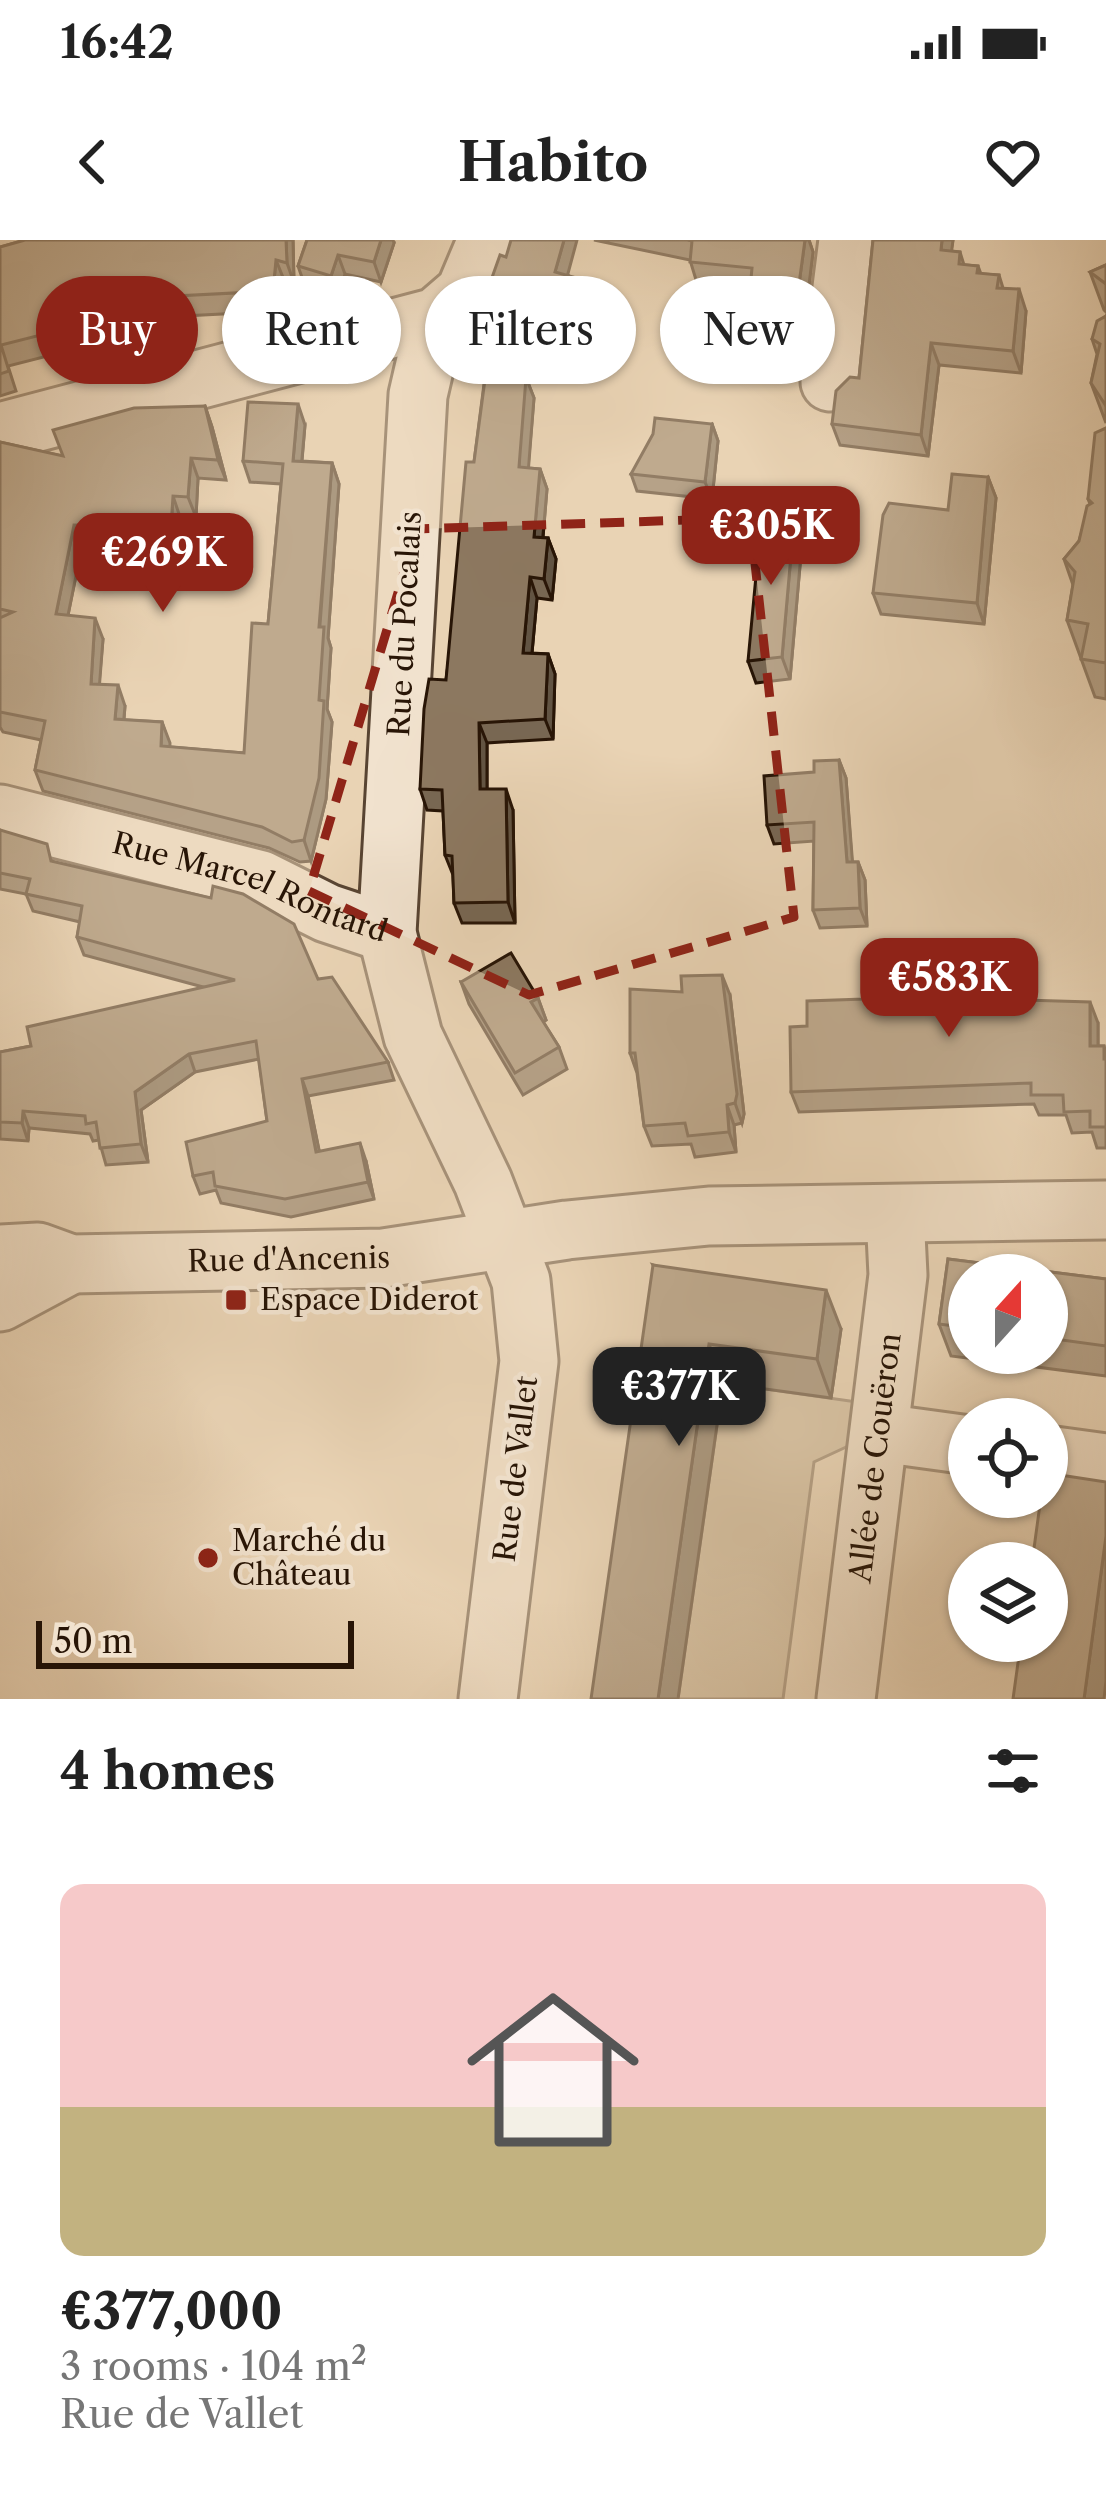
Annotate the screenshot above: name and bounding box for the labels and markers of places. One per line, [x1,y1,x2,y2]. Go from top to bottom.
pin: €305K [687,486,855,588]
pin: €269K [79,513,247,615]
pin: €583K [865,938,1033,1040]
place label: Espace Diderot [260,1281,479,1318]
marker: Espace Diderot [223,1287,249,1313]
pin: €377K [595,1347,763,1449]
place label: Marché du Château [232,1522,386,1593]
marker: Marché du Château [195,1545,221,1571]

